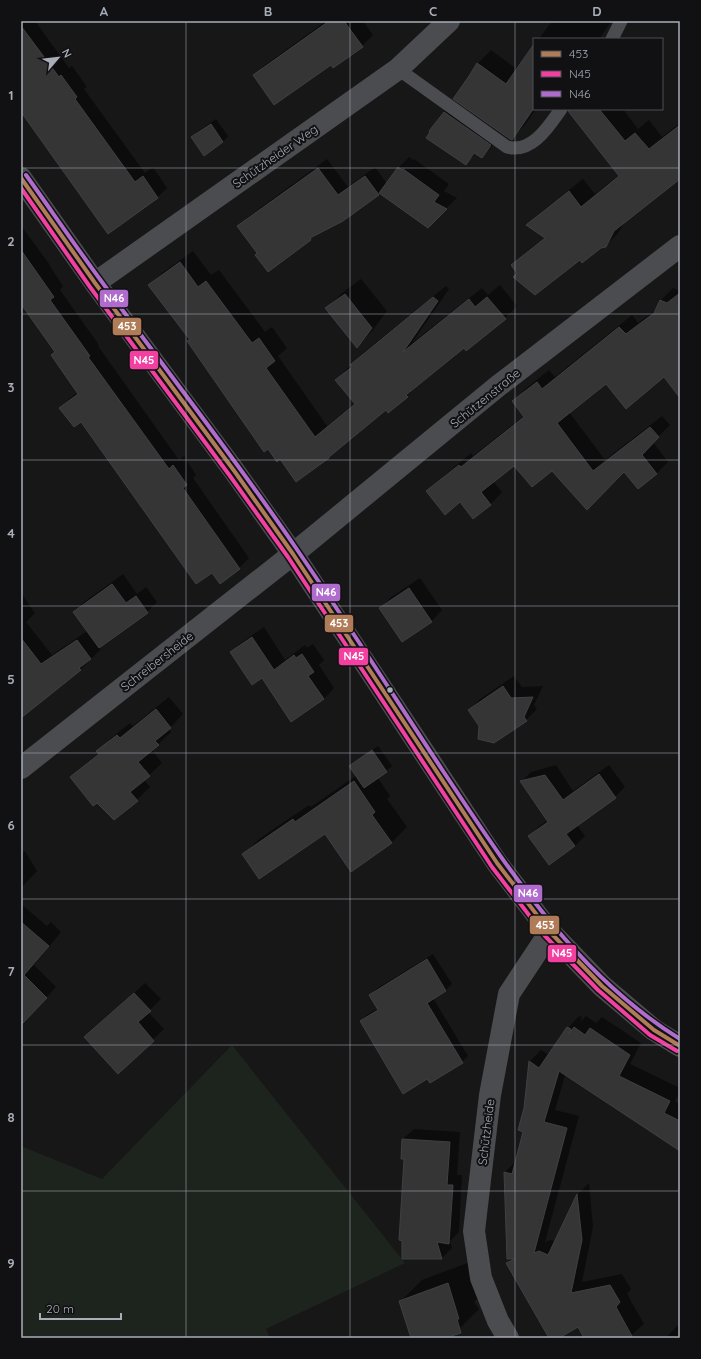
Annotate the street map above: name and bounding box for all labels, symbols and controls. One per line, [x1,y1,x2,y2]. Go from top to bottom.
text: A [100,3,109,19]
text: B [264,3,272,19]
text: C [429,3,437,19]
text: D [592,3,602,19]
north arrow [38,38,78,78]
legend [533,38,663,110]
text: N [59,46,75,60]
text: 453 [569,46,588,61]
text: N45 [569,66,591,81]
text: N46 [569,86,591,101]
text: 1 [8,87,14,103]
street label: Schützheider Weg [230,121,320,191]
text: 2 [7,233,15,249]
line badge: N46 [99,289,129,308]
text: N46 [104,291,124,305]
line badge: 453 [112,317,142,336]
text: 453 [118,319,136,333]
line badge: N45 [129,350,159,370]
text: N45 [134,353,154,367]
street label: Schützenstraße [447,365,523,431]
text: 3 [8,379,15,395]
text: 4 [7,525,15,541]
line badge: N46 [311,583,341,602]
text: N46 [316,585,336,599]
line badge: 453 [324,614,354,633]
text: 453 [330,616,348,630]
street label: Schreibersheide [118,628,196,694]
line badge: N45 [338,647,369,666]
text: N45 [344,649,364,663]
text: 5 [7,671,15,687]
unlabelled marker [385,685,395,695]
text: 6 [7,817,15,833]
line badge: N46 [513,884,543,903]
text: N46 [518,886,538,900]
line badge: 453 [529,915,560,935]
text: 453 [536,918,554,932]
line badge: N45 [547,944,577,963]
text: N45 [552,946,572,960]
text: 7 [7,963,15,979]
street label: Schützheide [474,1098,498,1166]
text: 8 [7,1109,15,1125]
text: 9 [7,1255,15,1271]
scale bar [40,1295,121,1321]
text: 20 m [46,1301,74,1316]

